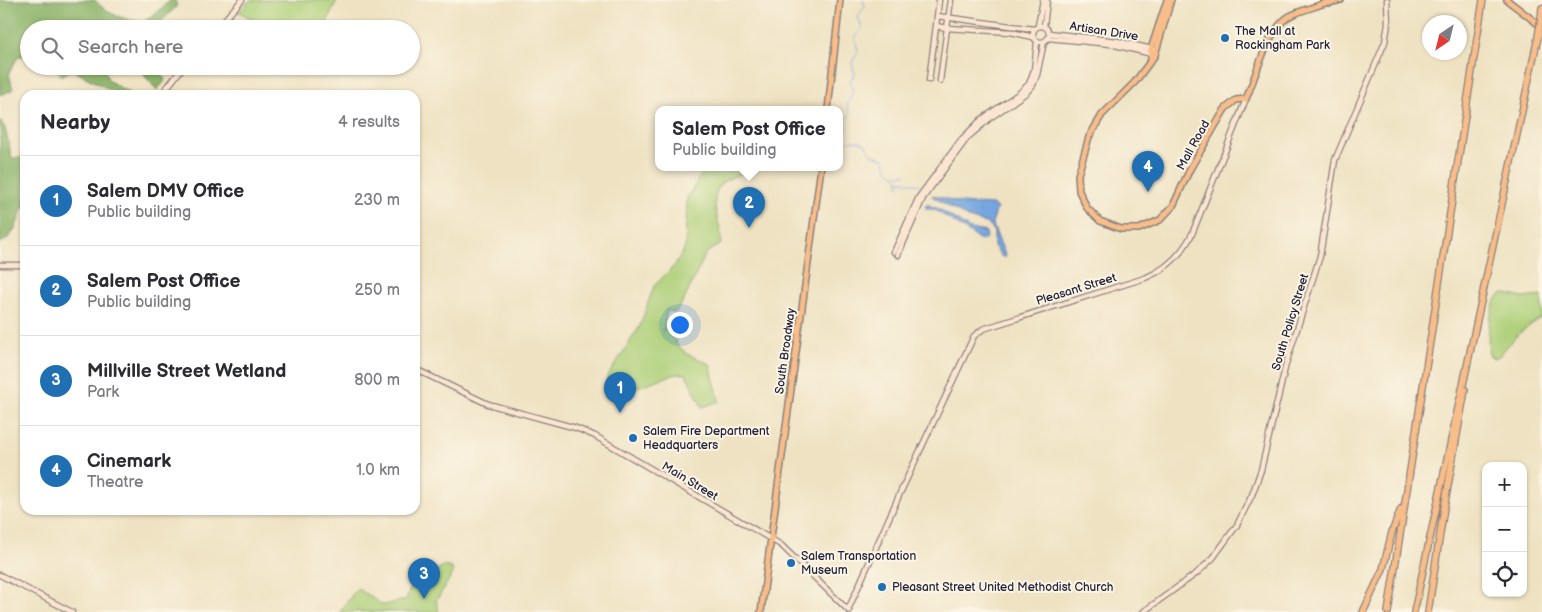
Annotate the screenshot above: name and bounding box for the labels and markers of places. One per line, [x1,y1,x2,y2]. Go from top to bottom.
place label: The Mall at Rockingham Park [1235,24,1330,53]
marker: The Mall at Rockingham Park [1219,32,1231,44]
pin: 4 [1132,151,1164,192]
pin: 2 [733,187,765,228]
pin: 1 [604,372,636,413]
place label: Salem Fire Department Headquarters [643,424,770,453]
marker: Salem Fire Department Headquarters [627,432,639,444]
place label: Salem Transportation Museum [801,549,916,578]
marker: Salem Transportation Museum [785,557,797,569]
pin: 3 [408,558,440,599]
place label: Pleasant Street United Methodist Church [892,580,1114,595]
marker: Pleasant Street United Methodist Church [876,581,888,593]

